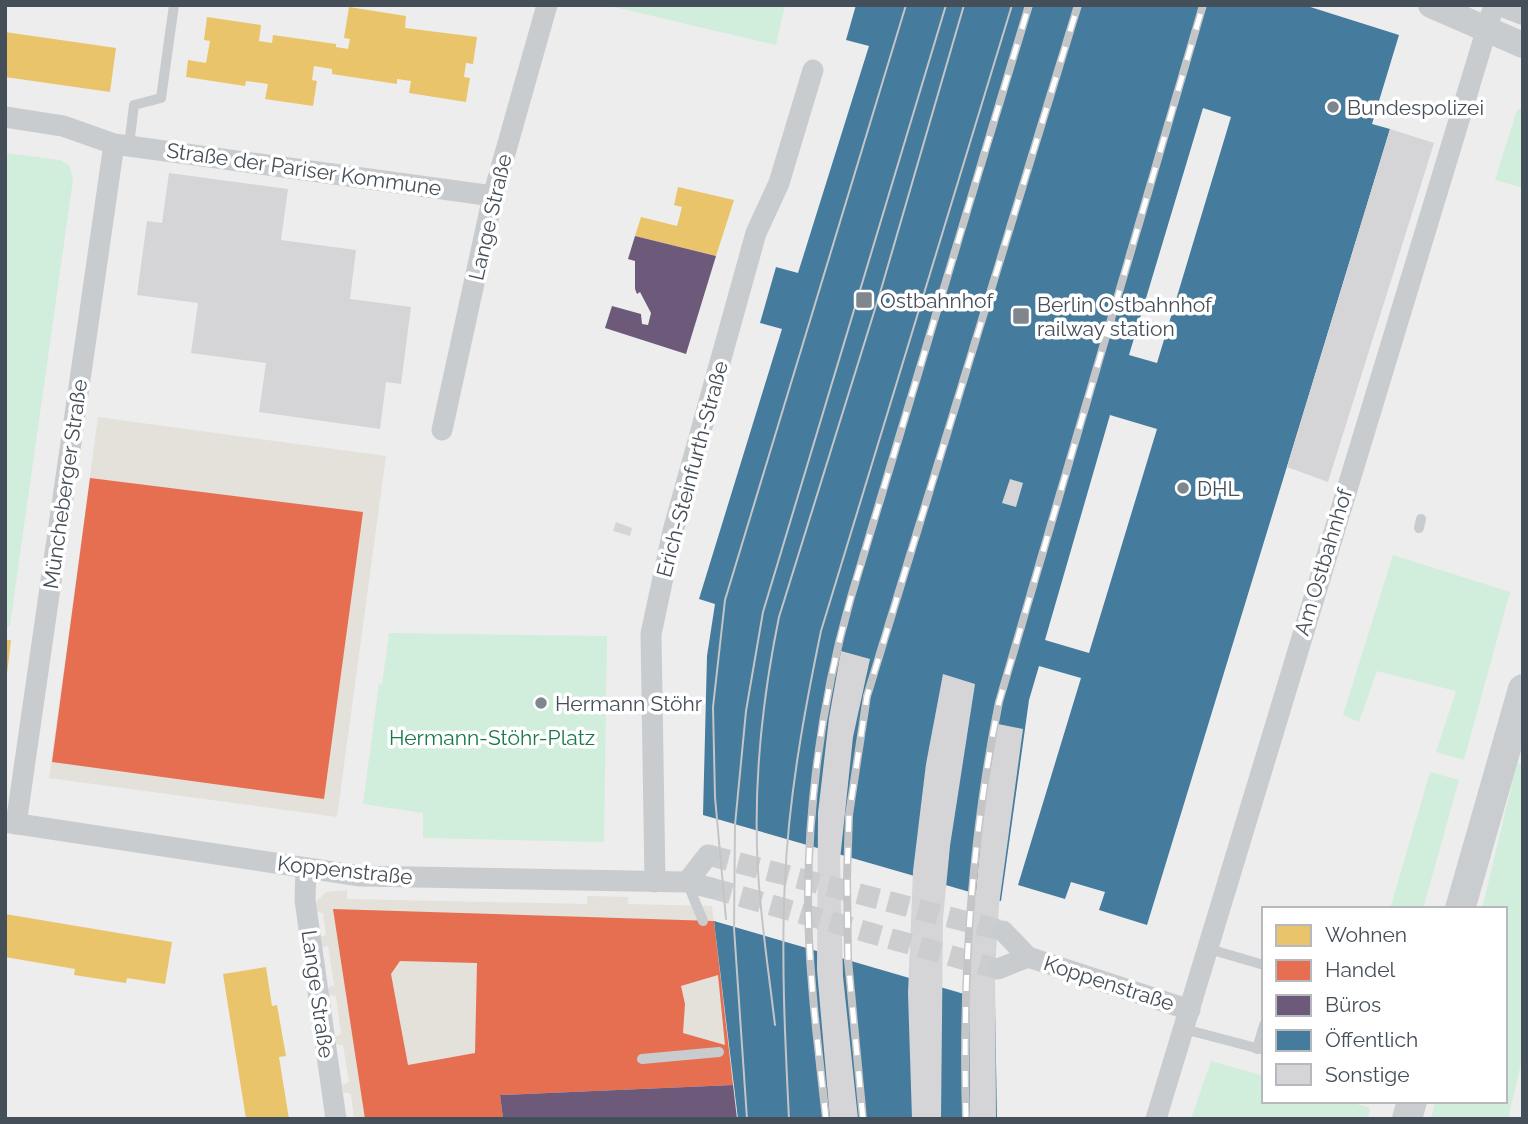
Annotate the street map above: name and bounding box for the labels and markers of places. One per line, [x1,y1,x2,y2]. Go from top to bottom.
place label: Bundespolizei [1347,95,1484,120]
marker: Bundespolizei [1325,99,1341,115]
place label: Ostbahnhof [880,288,994,313]
marker: Ostbahnhof [854,290,874,310]
place label: Berlin Ostbahnhof railway station [1037,292,1213,341]
marker: Berlin Ostbahnhof railway station [1011,306,1031,326]
place label: DHL [1197,476,1240,501]
marker: DHL [1175,480,1191,496]
place label: Hermann Stöhr [555,691,703,716]
marker: Hermann Stöhr [533,695,549,711]

